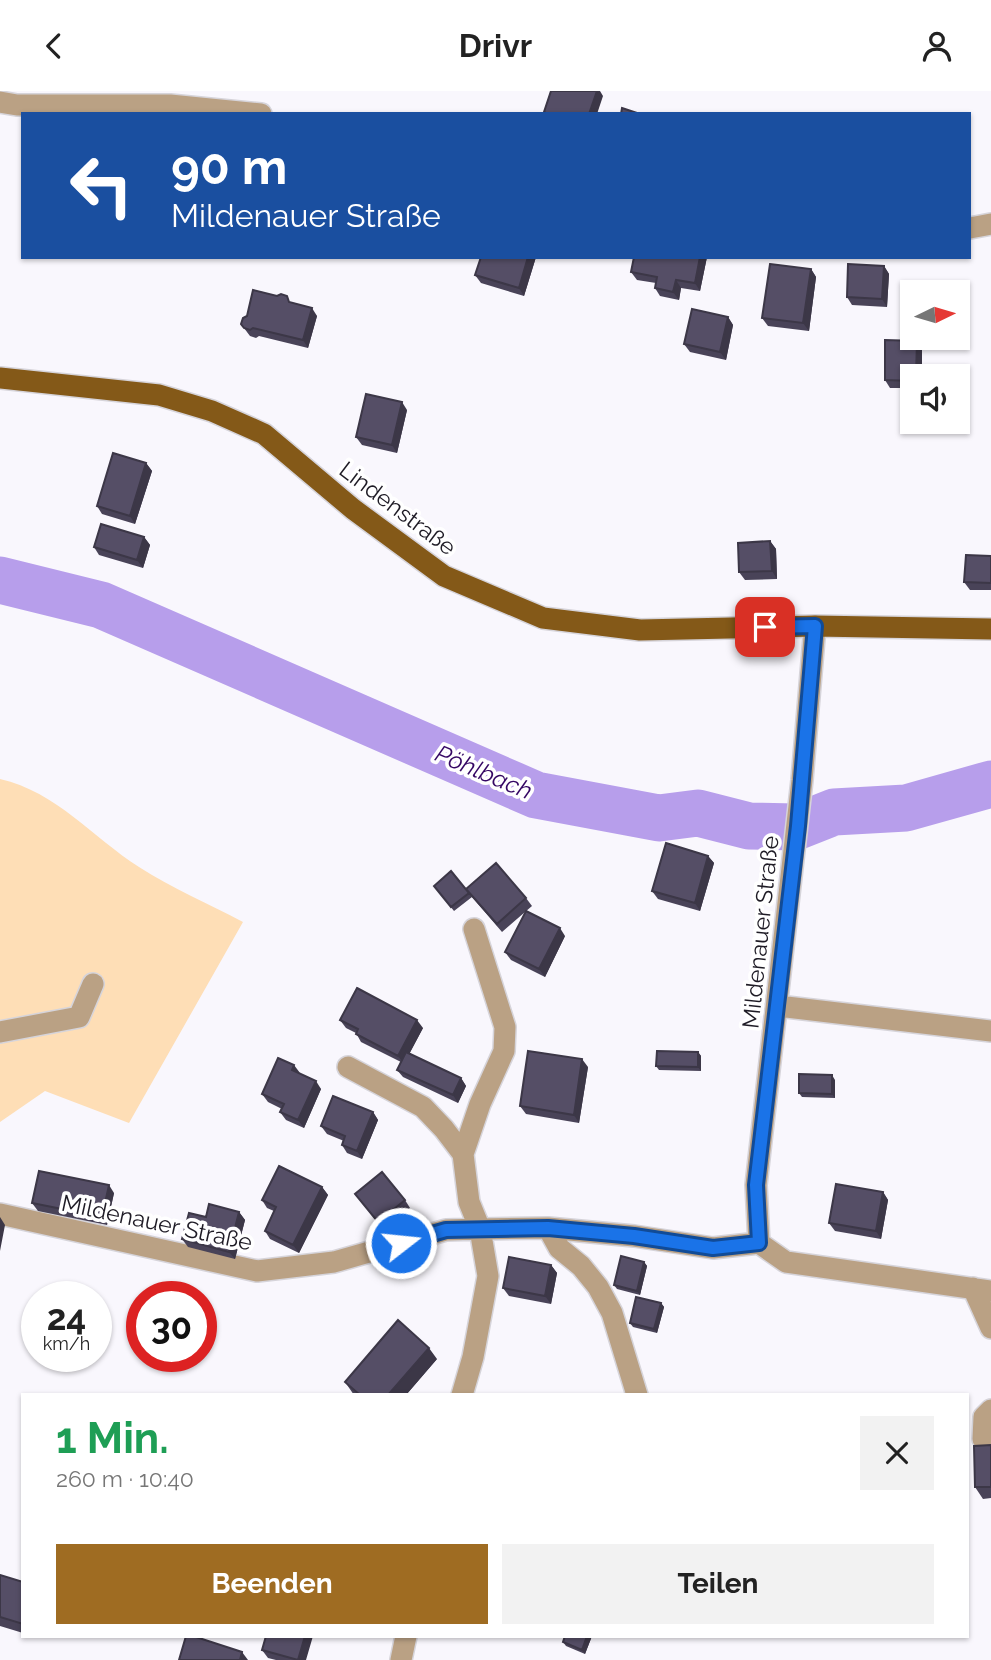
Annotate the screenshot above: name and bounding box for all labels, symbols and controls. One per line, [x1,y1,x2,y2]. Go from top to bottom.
icon: back [35,27,73,65]
text: Drivr [459,27,532,64]
icon: person [918,27,956,65]
text: 90 m [171,138,287,195]
icon: left [56,140,147,231]
text: Mildenauer Straße [171,197,441,234]
north arrow [900,280,970,350]
map controls [900,280,970,434]
button: sound [900,364,970,434]
street label: Lindenstraße [335,456,461,560]
pin [735,597,795,657]
icon: arrive [746,608,784,646]
water label: Pöhlbach [431,739,537,805]
street label: Mildenauer Straße [736,834,784,1030]
street label: Mildenauer Straße [59,1189,255,1255]
position arrow [364,1206,438,1280]
speed limit sign: 30 [126,1281,217,1372]
text: 24 [47,1297,86,1338]
text: km/h [43,1333,90,1354]
text: 1 Min. [56,1414,169,1463]
button: close [860,1416,934,1490]
text: 260 m · 10:40 [56,1465,194,1492]
button: Beenden [56,1544,488,1624]
button: Teilen [502,1544,934,1624]

